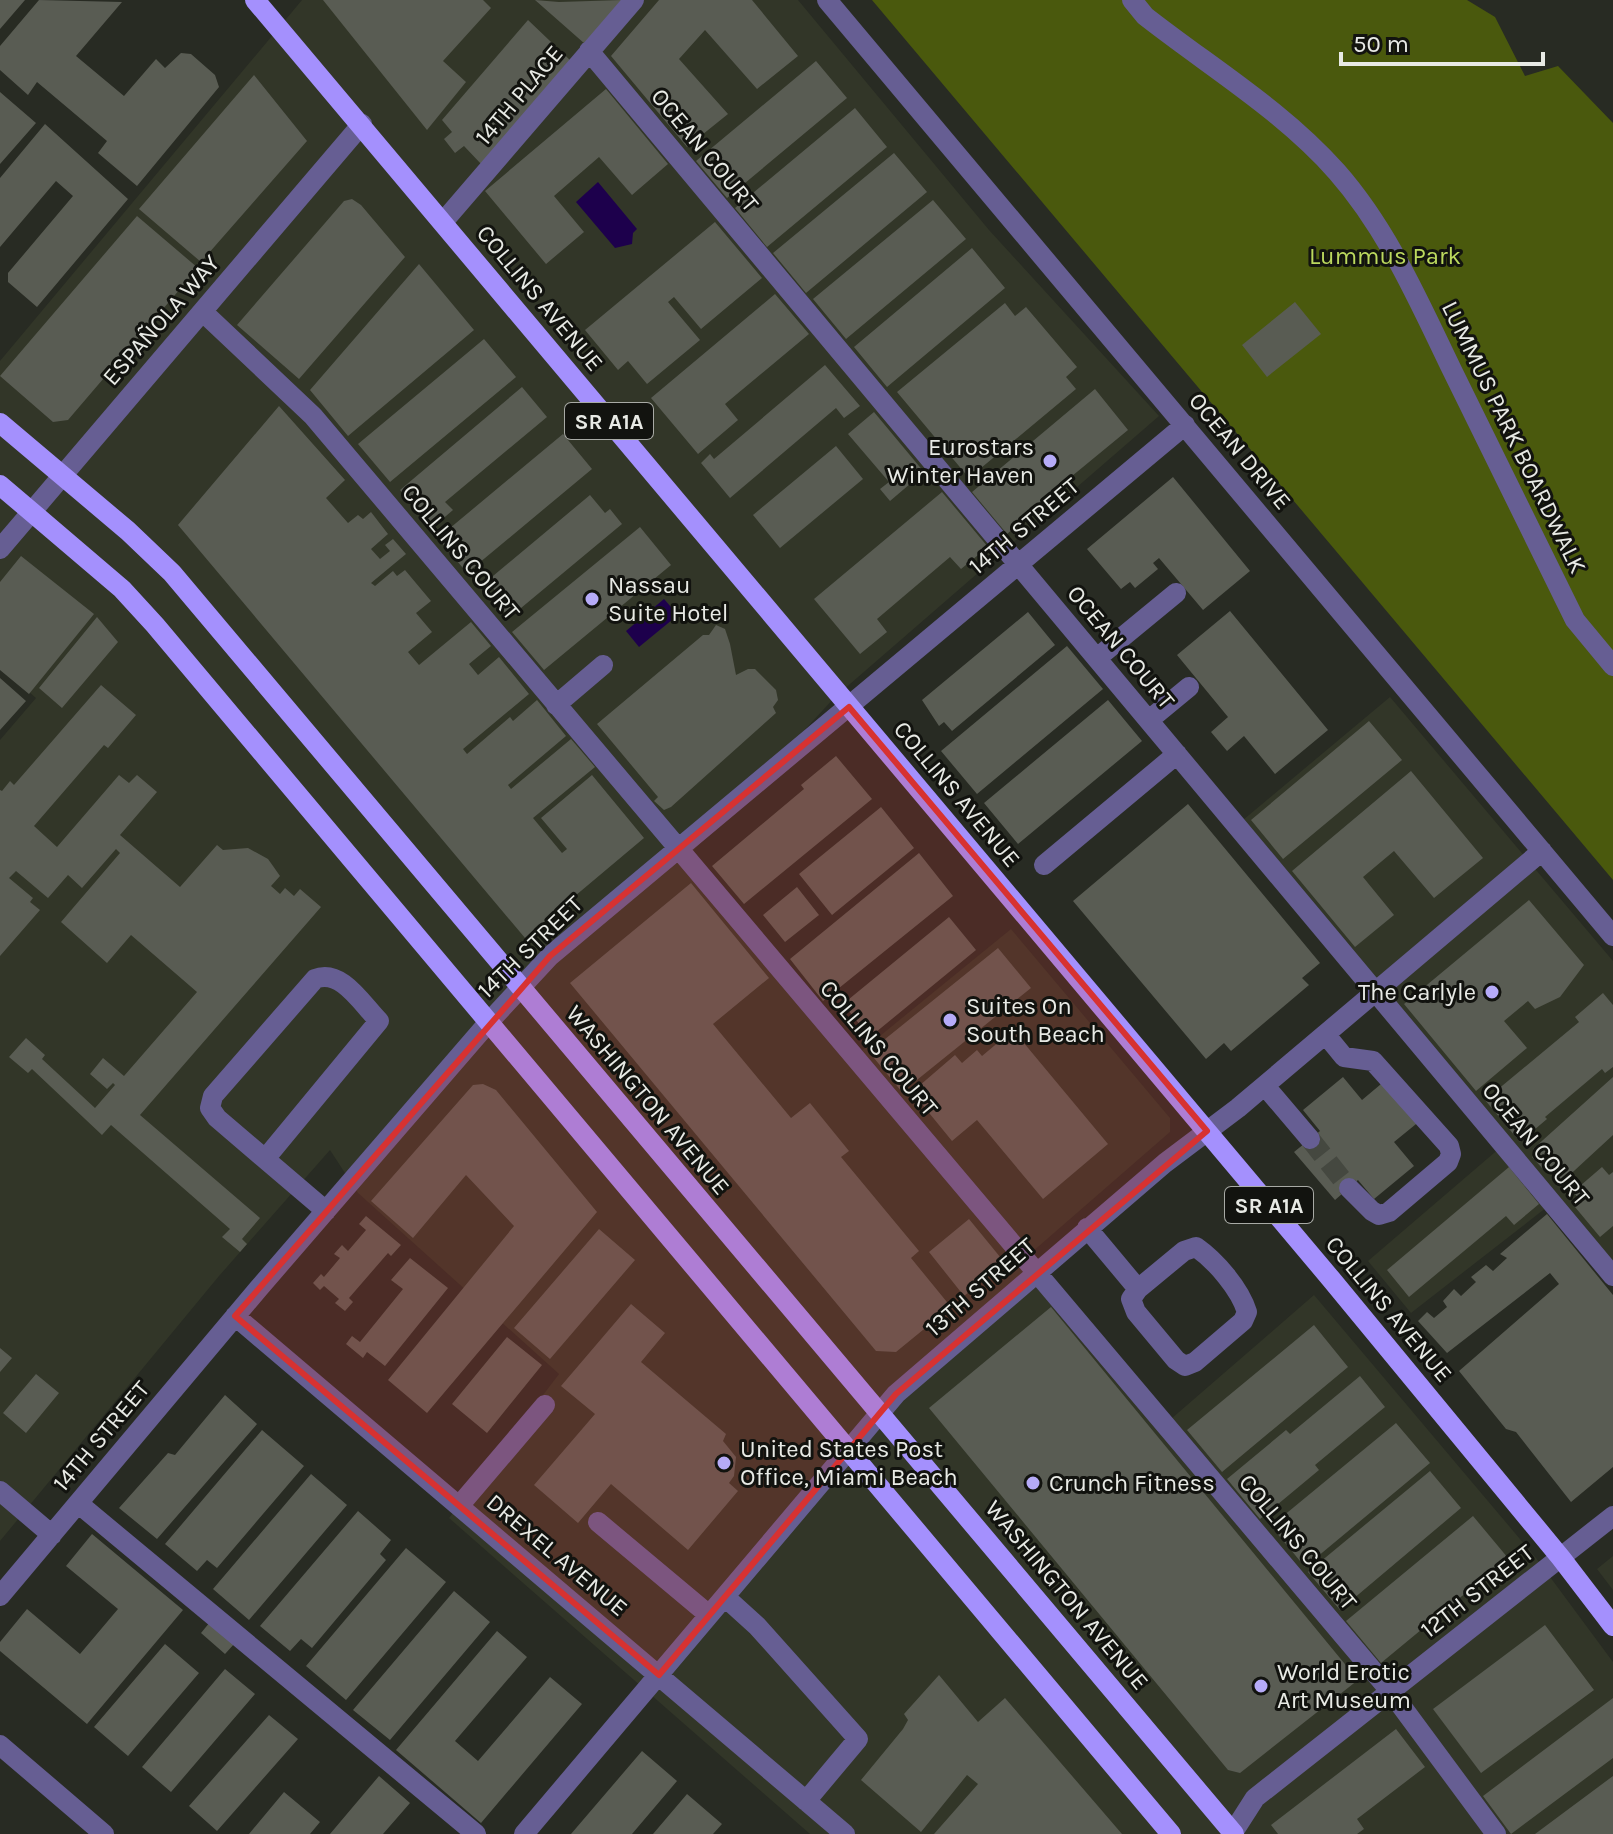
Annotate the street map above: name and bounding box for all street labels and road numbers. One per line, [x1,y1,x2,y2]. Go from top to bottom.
street label: 14TH PLACE [469,39,569,151]
street label: OCEAN COURT [645,83,765,217]
street label: COLLINS AVENUE [471,219,609,377]
street label: ESPAÑOLA WAY [97,249,225,391]
street label: LUMMUS PARK BOARDWALK [1436,296,1592,578]
street label: OCEAN DRIVE [1183,387,1297,515]
road number: SR A1A [565,403,653,439]
street label: 14TH STREET [963,472,1085,580]
street label: COLLINS COURT [396,478,526,626]
street label: OCEAN COURT [1061,580,1181,714]
street label: COLLINS AVENUE [888,715,1026,873]
street label: 14TH STREET [472,890,588,1004]
street label: COLLINS COURT [814,974,944,1122]
street label: WASHINGTON AVENUE [560,999,736,1201]
street label: OCEAN COURT [1476,1077,1596,1211]
road number: SR A1A [1225,1187,1313,1223]
street label: COLLINS AVENUE [1320,1230,1458,1388]
street label: 13TH STREET [919,1232,1041,1342]
street label: 14TH STREET [47,1375,155,1497]
street label: COLLINS COURT [1233,1468,1363,1616]
street label: DREXEL AVENUE [481,1488,633,1622]
street label: WASHINGTON AVENUE [979,1494,1155,1696]
street label: 12TH STREET [1415,1538,1539,1644]

